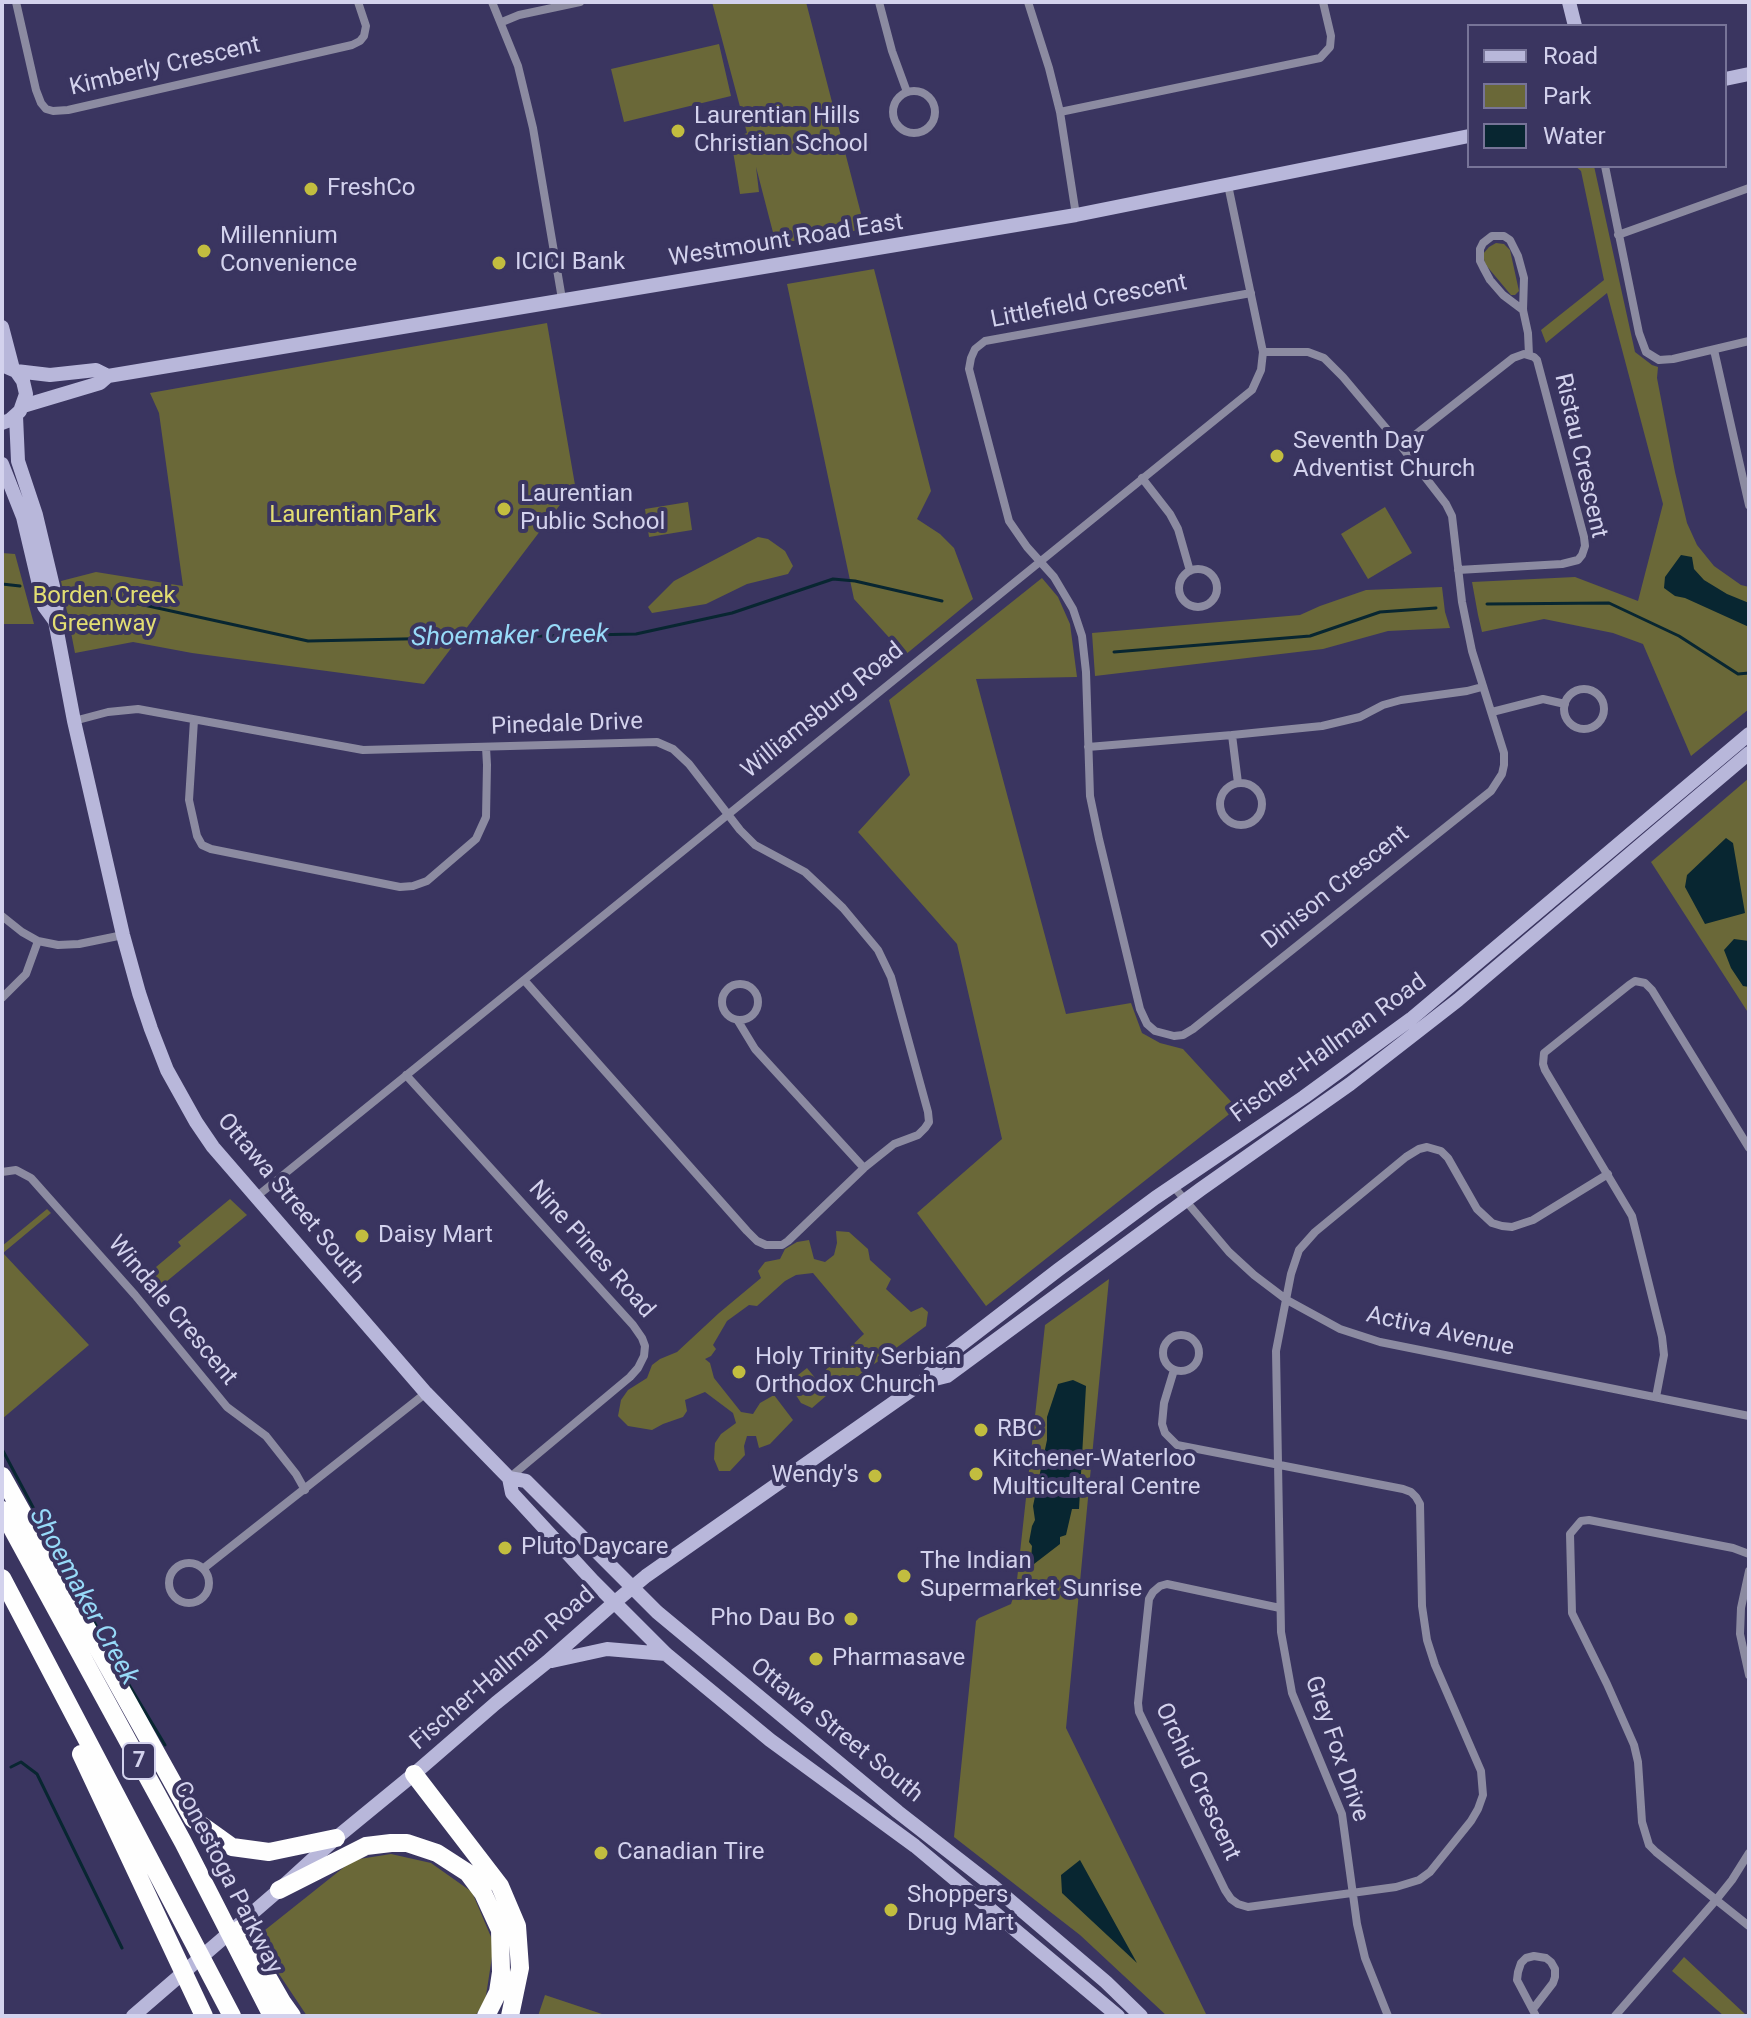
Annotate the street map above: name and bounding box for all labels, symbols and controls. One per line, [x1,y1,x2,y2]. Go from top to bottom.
legend [1467,24,1727,168]
street label: Kimberly Crescent [67,31,263,103]
text: Road [1543,42,1598,70]
text: Park [1543,82,1591,110]
place label: Laurentian Hills Christian School [694,103,868,159]
marker: Laurentian Hills Christian School [669,122,687,140]
text: Water [1543,122,1606,150]
place label: FreshCo [327,175,416,203]
marker: FreshCo [302,180,320,198]
street label: Westmount Road East [667,208,905,274]
place label: Millennium Convenience [220,223,357,279]
marker: Millennium Convenience [195,242,213,260]
place label: ICICI Bank [515,249,625,277]
marker: ICICI Bank [490,254,508,272]
street label: Littlefield Crescent [988,269,1190,335]
street label: Ristau Crescent [1547,371,1613,541]
place label: Seventh Day Adventist Church [1293,428,1475,484]
marker: Seventh Day Adventist Church [1268,447,1286,465]
place label: Laurentian Public School [520,481,665,537]
marker: Laurentian Public School [495,500,513,518]
park label: Laurentian Park [269,502,437,530]
park label: Borden Creek Greenway [32,583,176,639]
water label: Shoemaker Creek [411,620,609,654]
street label: Williamsburg Road [736,637,910,785]
street label: Pinedale Drive [491,708,643,742]
street label: Dinison Crescent [1257,820,1415,956]
street label: Fischer-Hallman Road [1225,968,1433,1130]
street label: Ottawa Street South [210,1108,370,1290]
street label: Nine Pines Road [522,1175,660,1325]
place label: Daisy Mart [378,1222,493,1250]
marker: Daisy Mart [353,1227,371,1245]
street label: Windale Crescent [101,1230,243,1392]
street label: Activa Avenue [1363,1301,1517,1363]
place label: Holy Trinity Serbian Orthodox Church [755,1344,961,1400]
marker: Holy Trinity Serbian Orthodox Church [730,1363,748,1381]
place label: RBC [997,1416,1042,1444]
marker: RBC [972,1421,990,1439]
place label: Kitchener-Waterloo Multiculteral Centre [992,1446,1201,1502]
place label: Wendy's [771,1462,859,1490]
marker: Kitchener-Waterloo Multiculteral Centre [967,1465,985,1483]
marker: Wendy's [866,1467,884,1485]
water label: Shoemaker Creek [21,1503,145,1691]
place label: Pluto Daycare [521,1534,669,1562]
marker: Pluto Daycare [496,1539,514,1557]
place label: The Indian Supermarket Sunrise [920,1548,1142,1604]
marker: The Indian Supermarket Sunrise [895,1567,913,1585]
street label: Fischer-Hallman Road [405,1581,601,1757]
place label: Pho Dau Bo [710,1605,835,1633]
marker: Pho Dau Bo [842,1610,860,1628]
place label: Pharmasave [832,1645,965,1673]
marker: Pharmasave [807,1650,825,1668]
street label: Ottawa Street South [744,1653,928,1809]
street label: Grey Fox Drive [1298,1672,1374,1826]
street label: Orchid Crescent [1148,1699,1246,1865]
road number: 7 [123,1743,155,1779]
street label: Conestoga Parkway [166,1777,288,1979]
place label: Canadian Tire [617,1839,764,1867]
marker: Canadian Tire [592,1844,610,1862]
place label: Shoppers Drug Mart [907,1882,1014,1938]
marker: Shoppers Drug Mart [882,1901,900,1919]

